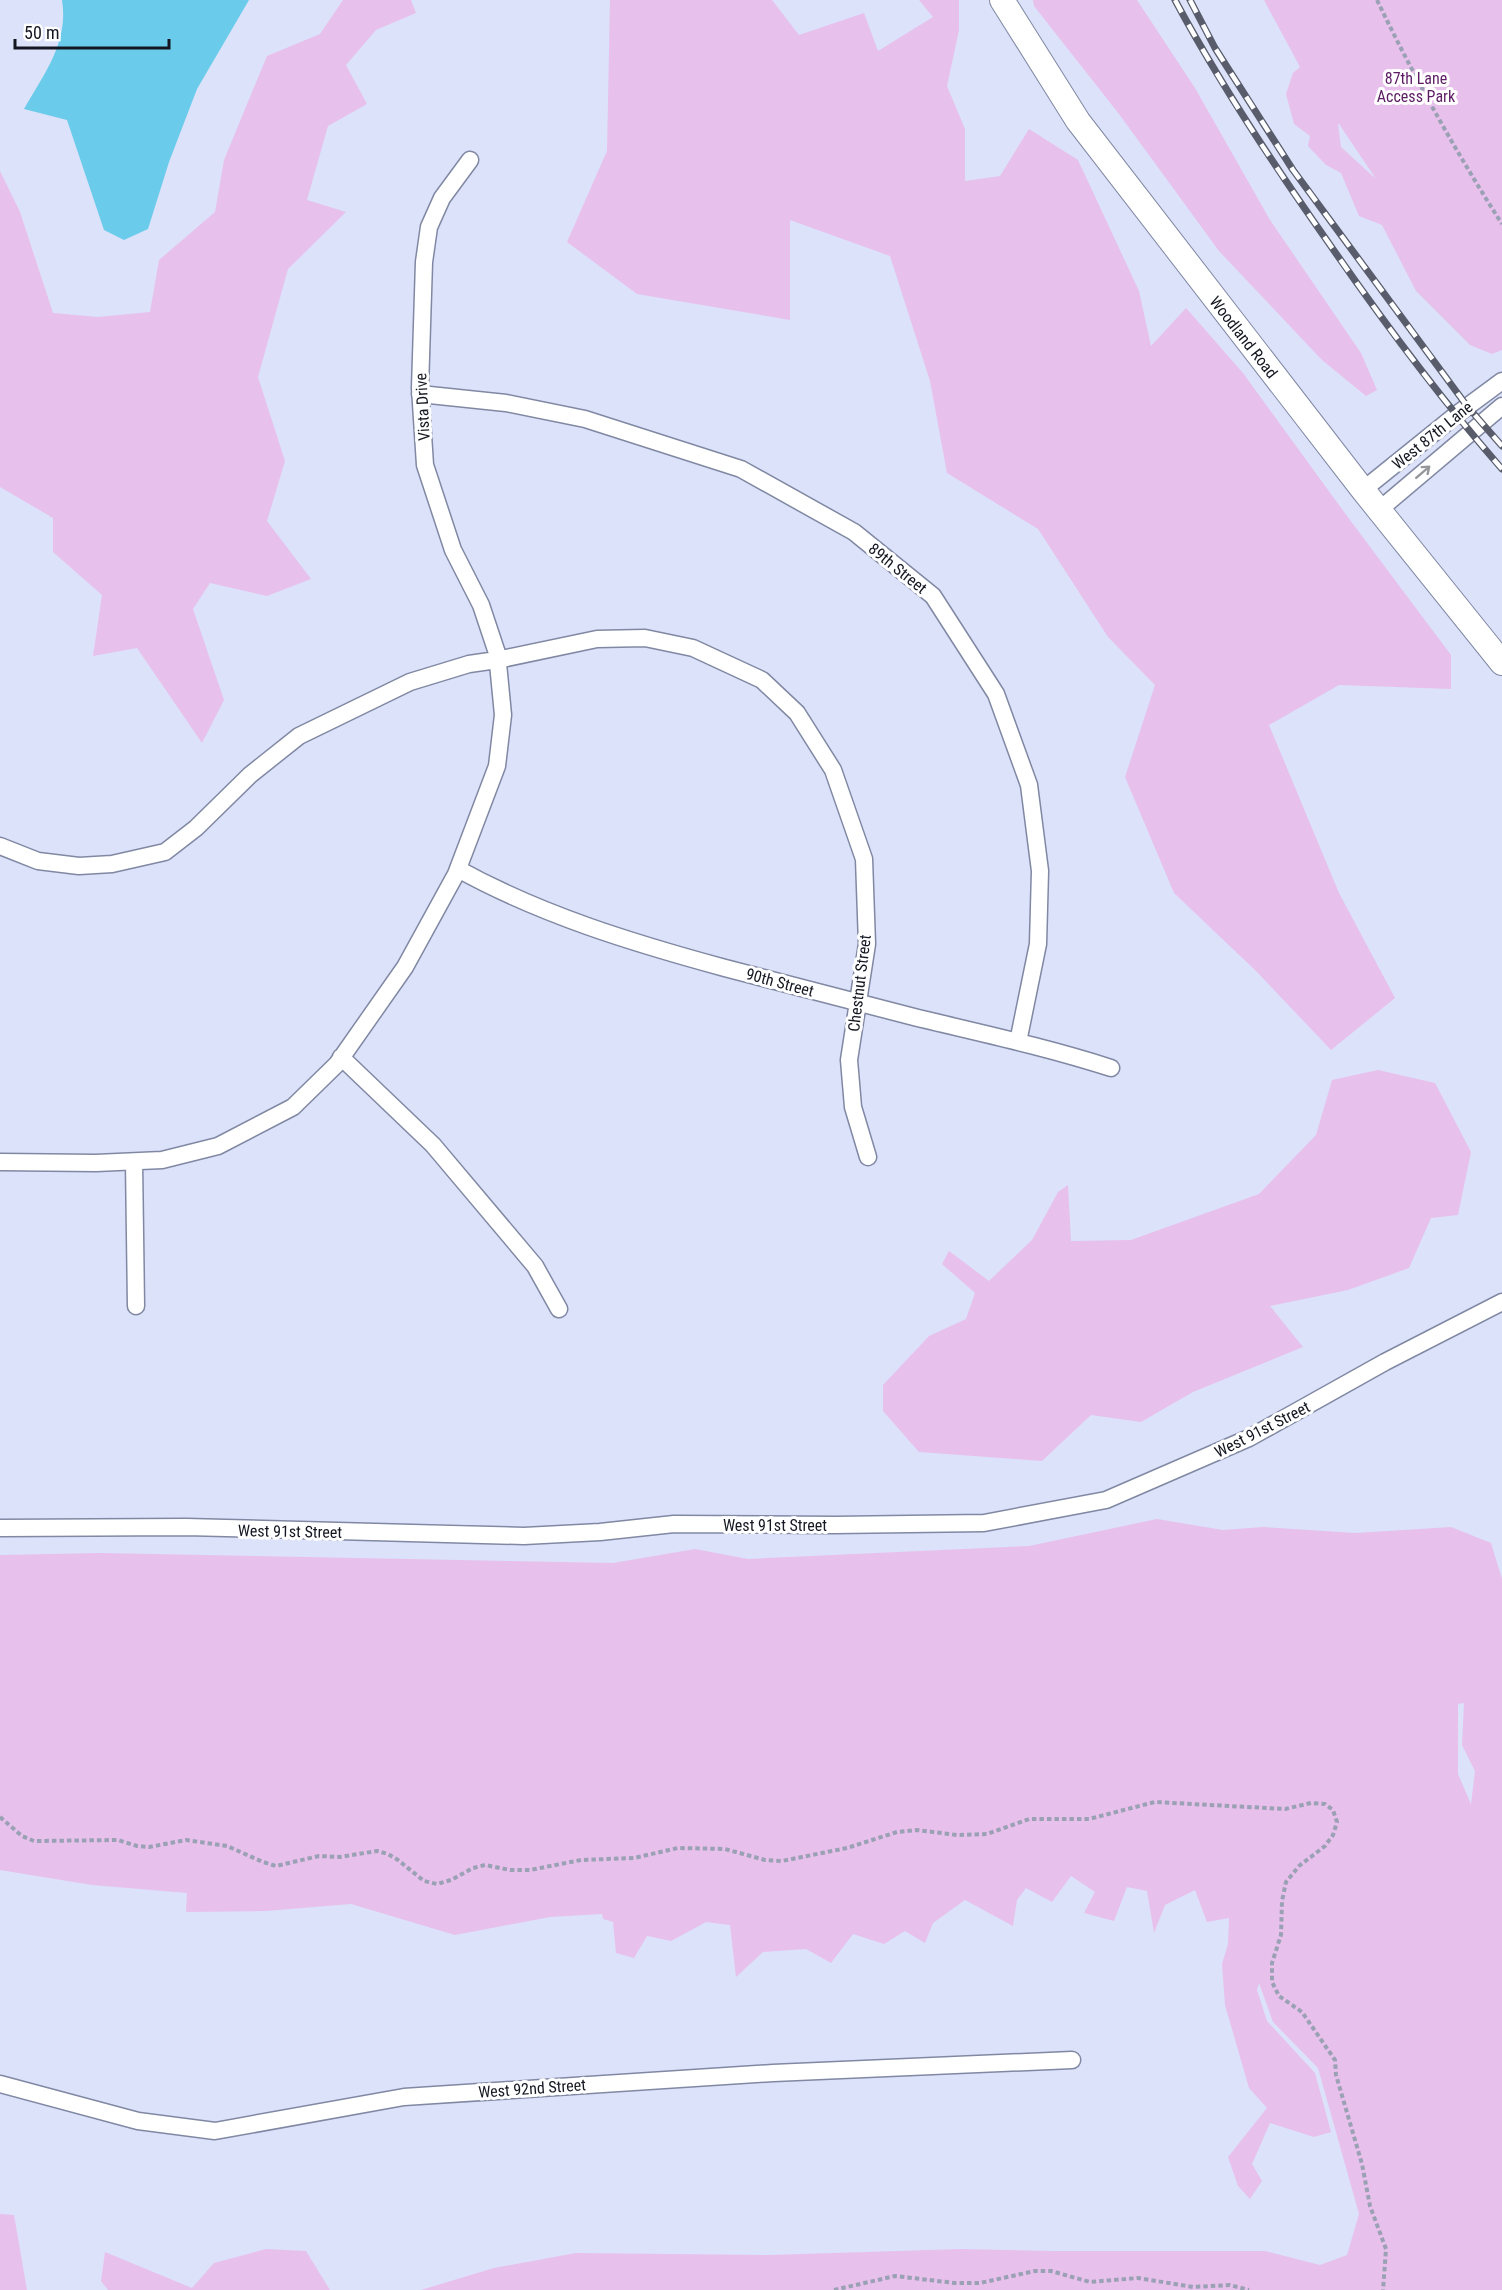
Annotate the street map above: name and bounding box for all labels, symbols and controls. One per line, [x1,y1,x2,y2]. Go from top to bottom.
scale bar [15,12,170,50]
text: 50 m [24,22,59,43]
park label: 87th Lane Access Park [1377,69,1456,106]
street label: Woodland Road [1206,293,1281,382]
street label: Vista Drive [411,373,434,441]
street label: West 87th Lane [1388,397,1476,473]
one-way arrow [1415,465,1430,479]
street label: 89th Street [865,539,931,598]
street label: Chestnut Street [844,933,875,1033]
street label: 90th Street [744,964,816,1001]
street label: West 91st Street [1212,1397,1313,1462]
street label: West 91st Street [723,1516,827,1535]
street label: West 91st Street [238,1521,342,1542]
street label: West 92nd Street [478,2075,587,2102]

